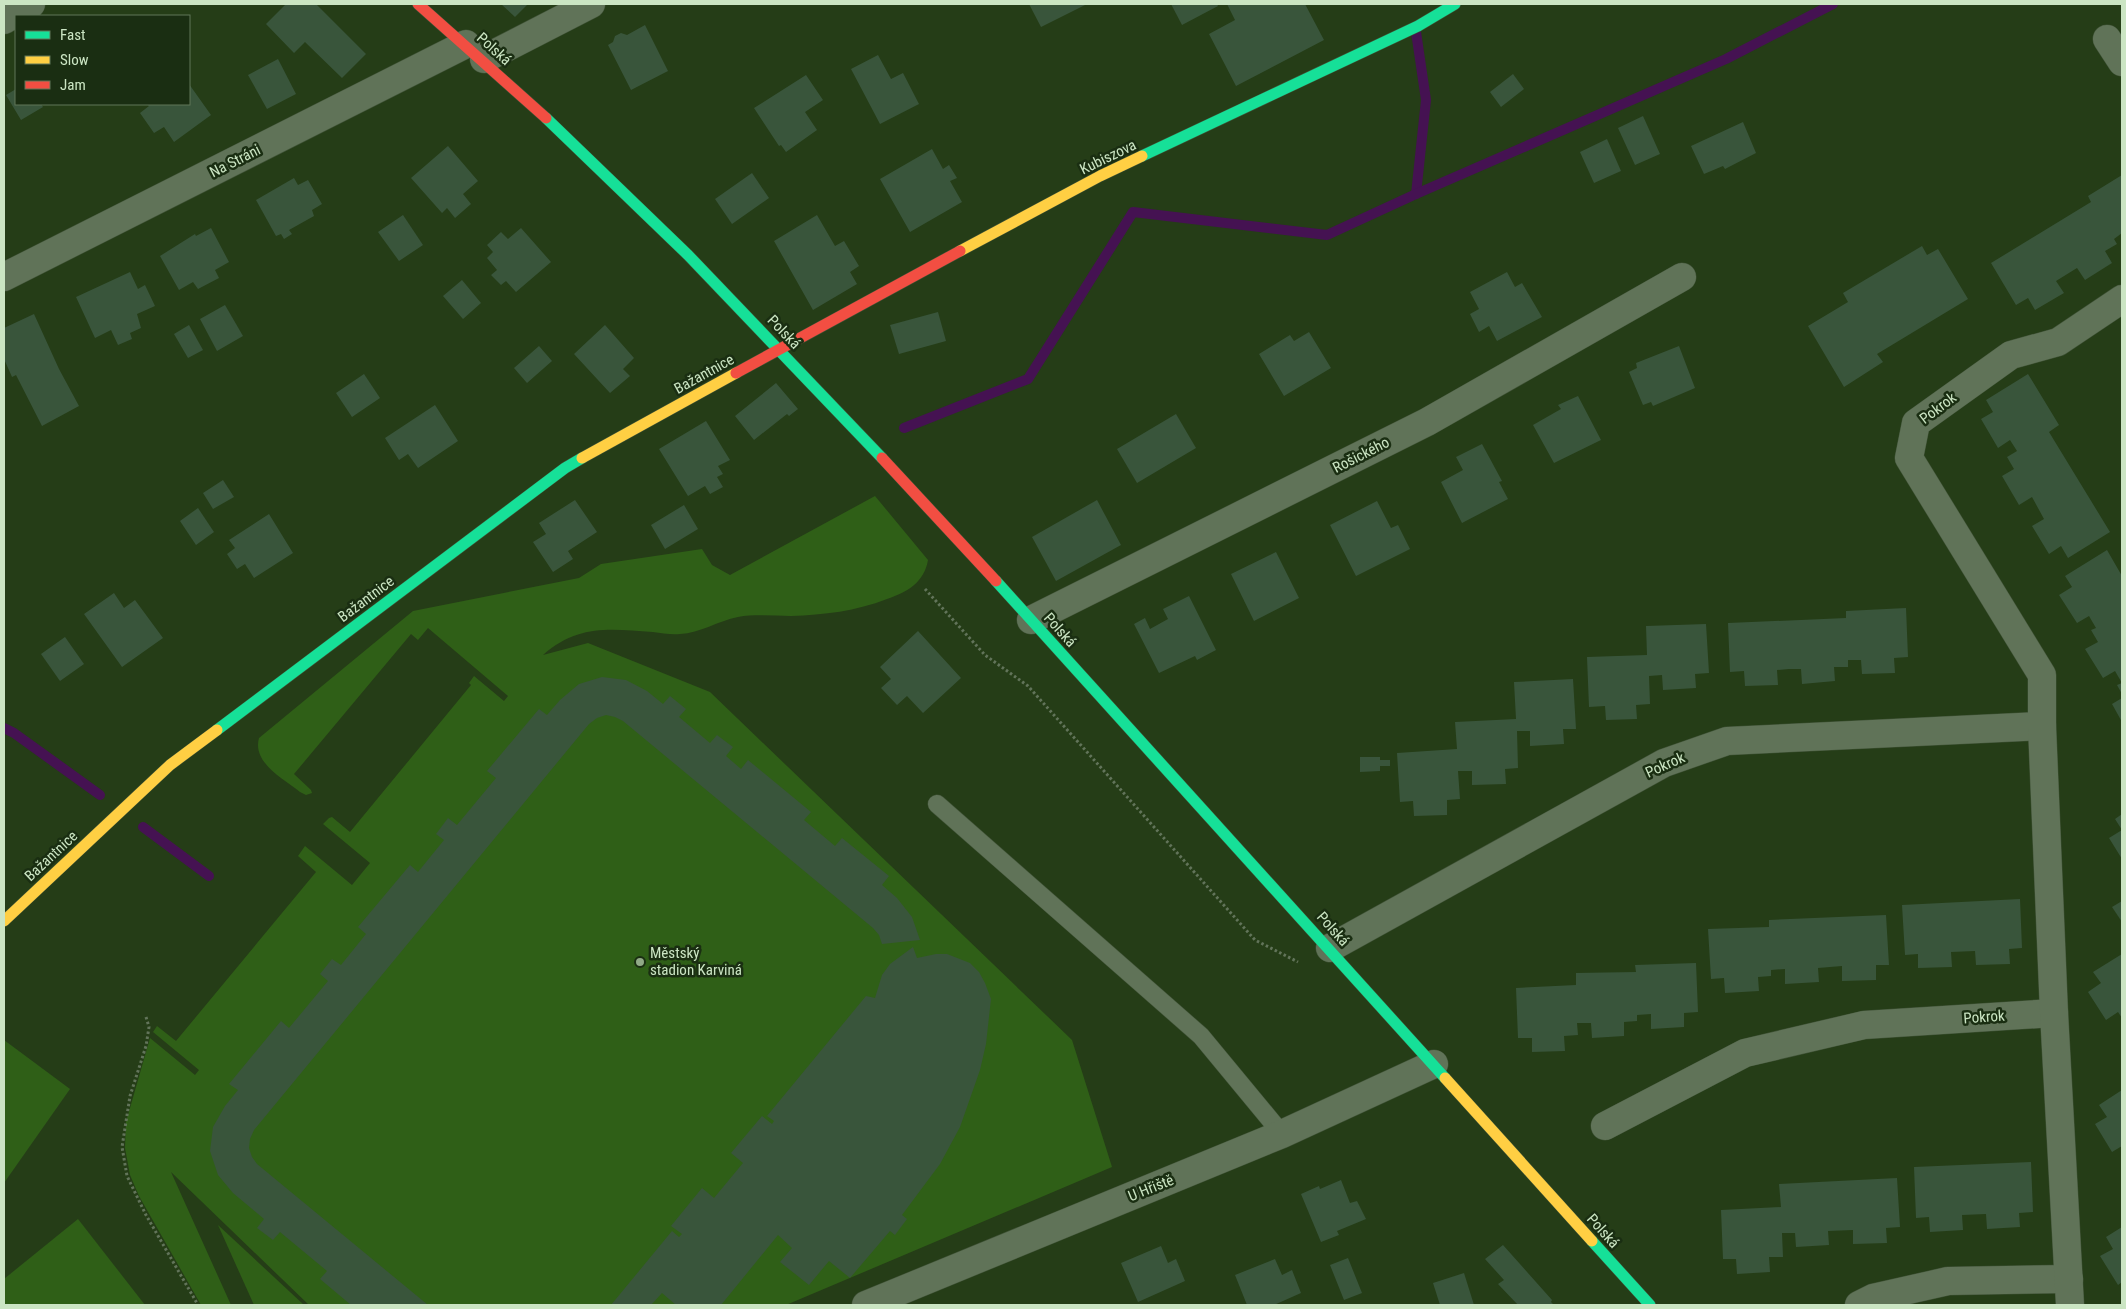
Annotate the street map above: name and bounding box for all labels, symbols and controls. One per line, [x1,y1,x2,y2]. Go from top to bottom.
legend [15,15,190,105]
text: Fast [60,26,85,44]
street label: Polská [473,29,515,69]
text: Slow [60,51,89,69]
text: Jam [60,76,86,94]
street label: Kubiszova [1077,136,1139,178]
street label: Na Stráni [207,141,263,181]
street label: Polská [764,311,804,353]
street label: Bažantnice [671,350,737,398]
street label: Pokrok [1916,388,1960,428]
street label: Rošického [1330,433,1392,477]
street label: Bažantnice [334,572,398,626]
street label: Polská [1040,609,1080,651]
street label: Pokrok [1643,748,1688,782]
street label: Bažantnice [21,827,81,885]
street label: Polská [1313,908,1353,950]
place label: Městský stadion Karviná [650,944,742,979]
marker: Městský stadion Karviná [634,956,646,968]
street label: Pokrok [1963,1007,2005,1027]
street label: U Hřiště [1126,1171,1176,1205]
street label: Polská [1583,1210,1623,1252]

